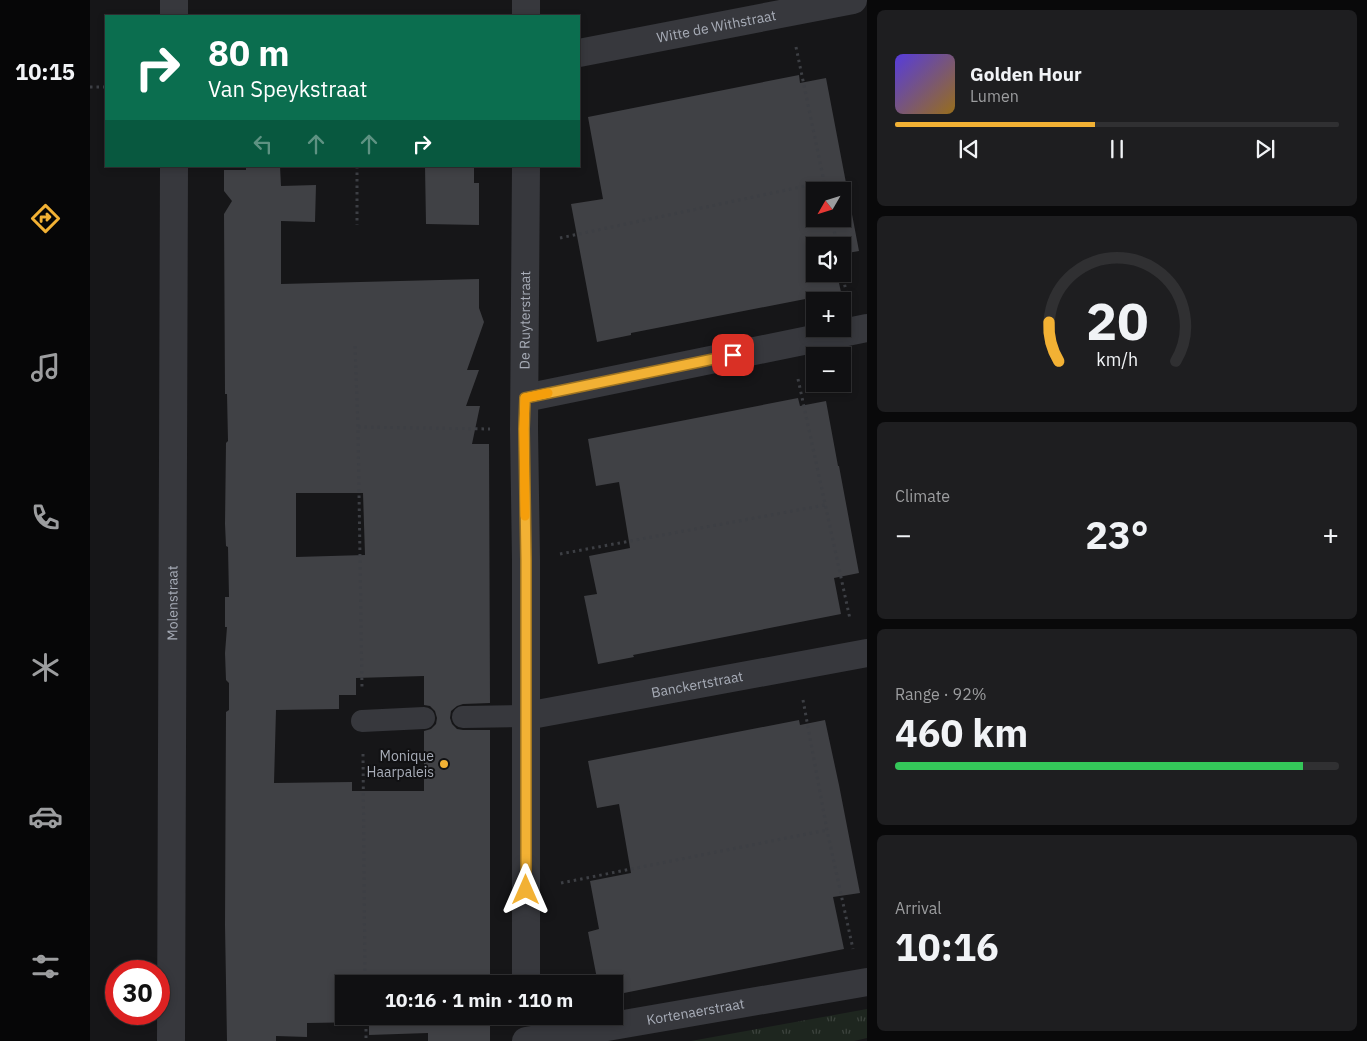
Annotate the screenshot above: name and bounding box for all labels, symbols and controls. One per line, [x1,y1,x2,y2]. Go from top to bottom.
street label: Witte de Withstraat [655,6,778,47]
text: 80 m [208,30,290,76]
icon: right [125,35,190,100]
text: 10:15 [15,57,75,86]
text: Golden Hour [970,62,1082,86]
text: Van Speykstraat [208,74,368,103]
text: Lumen [970,86,1019,106]
icon: left [249,130,277,158]
icon: ahead [302,130,330,158]
icon: ahead [355,130,383,158]
icon: right [408,130,436,158]
icon: previous [955,135,983,163]
icon: pause [1103,135,1131,163]
icon: next [1251,135,1279,163]
north arrow [806,182,851,228]
map controls [806,182,851,392]
icon: directions [28,201,63,236]
button: sound [806,237,851,282]
street label: De Ruyterstraat [515,271,534,369]
text: 20 [1086,287,1148,354]
button: + [806,292,851,337]
pin [712,334,754,376]
icon: arrive [719,341,747,369]
button: − [806,347,851,392]
text: km/h [1096,348,1138,371]
icon: music [28,350,63,385]
text: Climate [895,486,950,506]
icon: phone [28,500,63,535]
text: 23° [1085,510,1149,559]
text: − [895,516,912,553]
text: + [1322,516,1339,553]
street label: Molenstraat [163,565,182,641]
icon: climate [28,650,63,685]
street label: Banckertstraat [650,667,745,702]
text: Range · 92% [895,684,987,704]
text: 460 km [895,708,1028,757]
place label: Monique Haarpaleis [367,747,434,781]
marker: Monique Haarpaleis [438,758,450,770]
icon: car [28,799,63,834]
position arrow [499,863,551,915]
text: Arrival [895,898,942,918]
text: 10:16 [895,922,999,971]
icon: filters [28,949,63,984]
speed limit sign: 30 [105,960,170,1025]
text: 10:16 · 1 min · 110 m [385,988,573,1012]
street label: Kortenaerstraat [645,994,746,1029]

